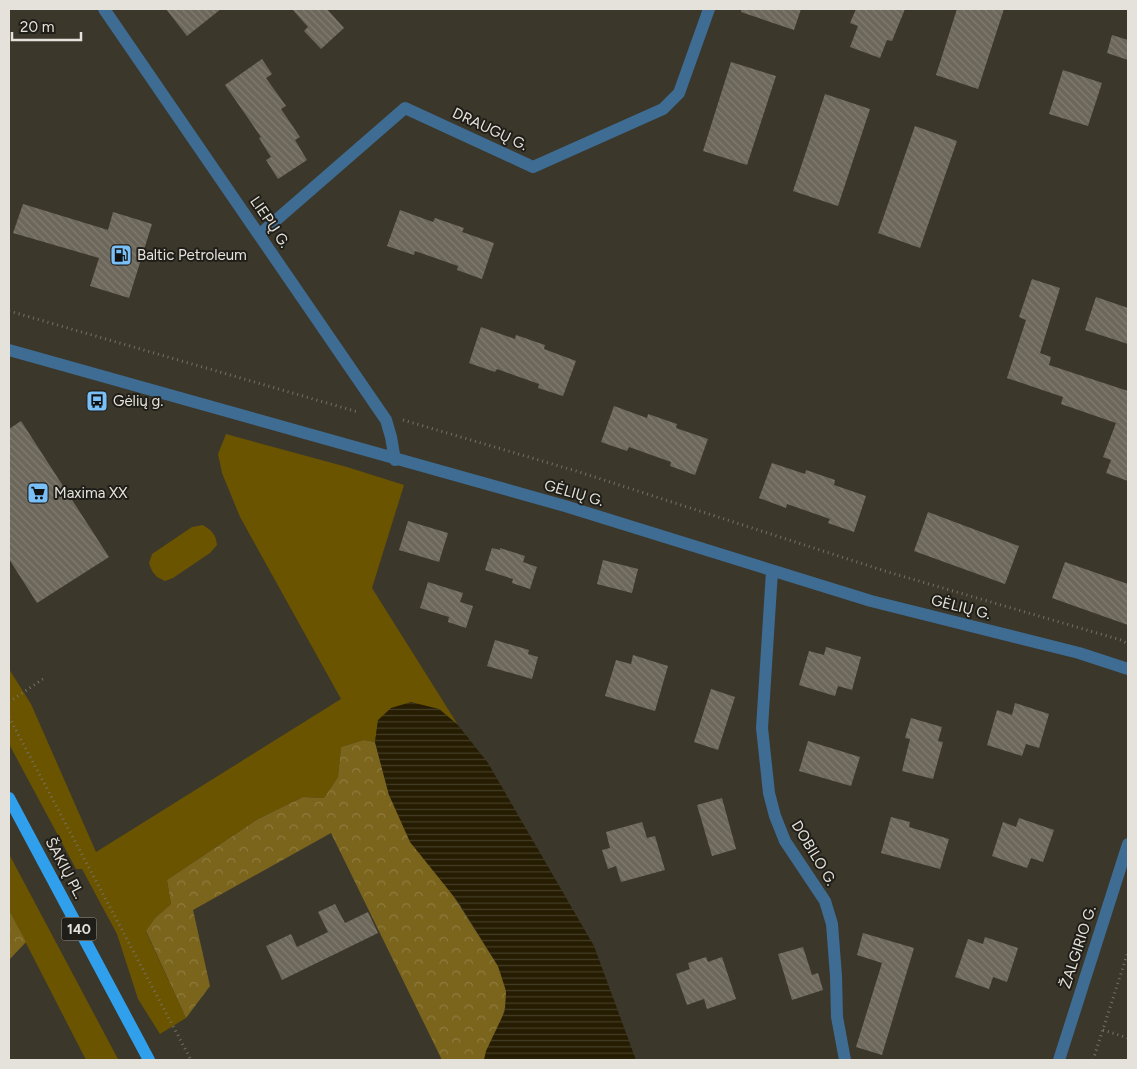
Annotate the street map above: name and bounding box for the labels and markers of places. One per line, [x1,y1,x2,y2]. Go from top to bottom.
fuel station icon: Baltic Petroleum [109,243,133,267]
place label: Baltic Petroleum [137,246,247,264]
bus stop icon: Gėlių g. [85,389,109,413]
place label: Gėlių g. [113,392,163,410]
supermarket icon: Maxima XX [26,481,50,505]
place label: Maxima XX [54,484,128,502]

